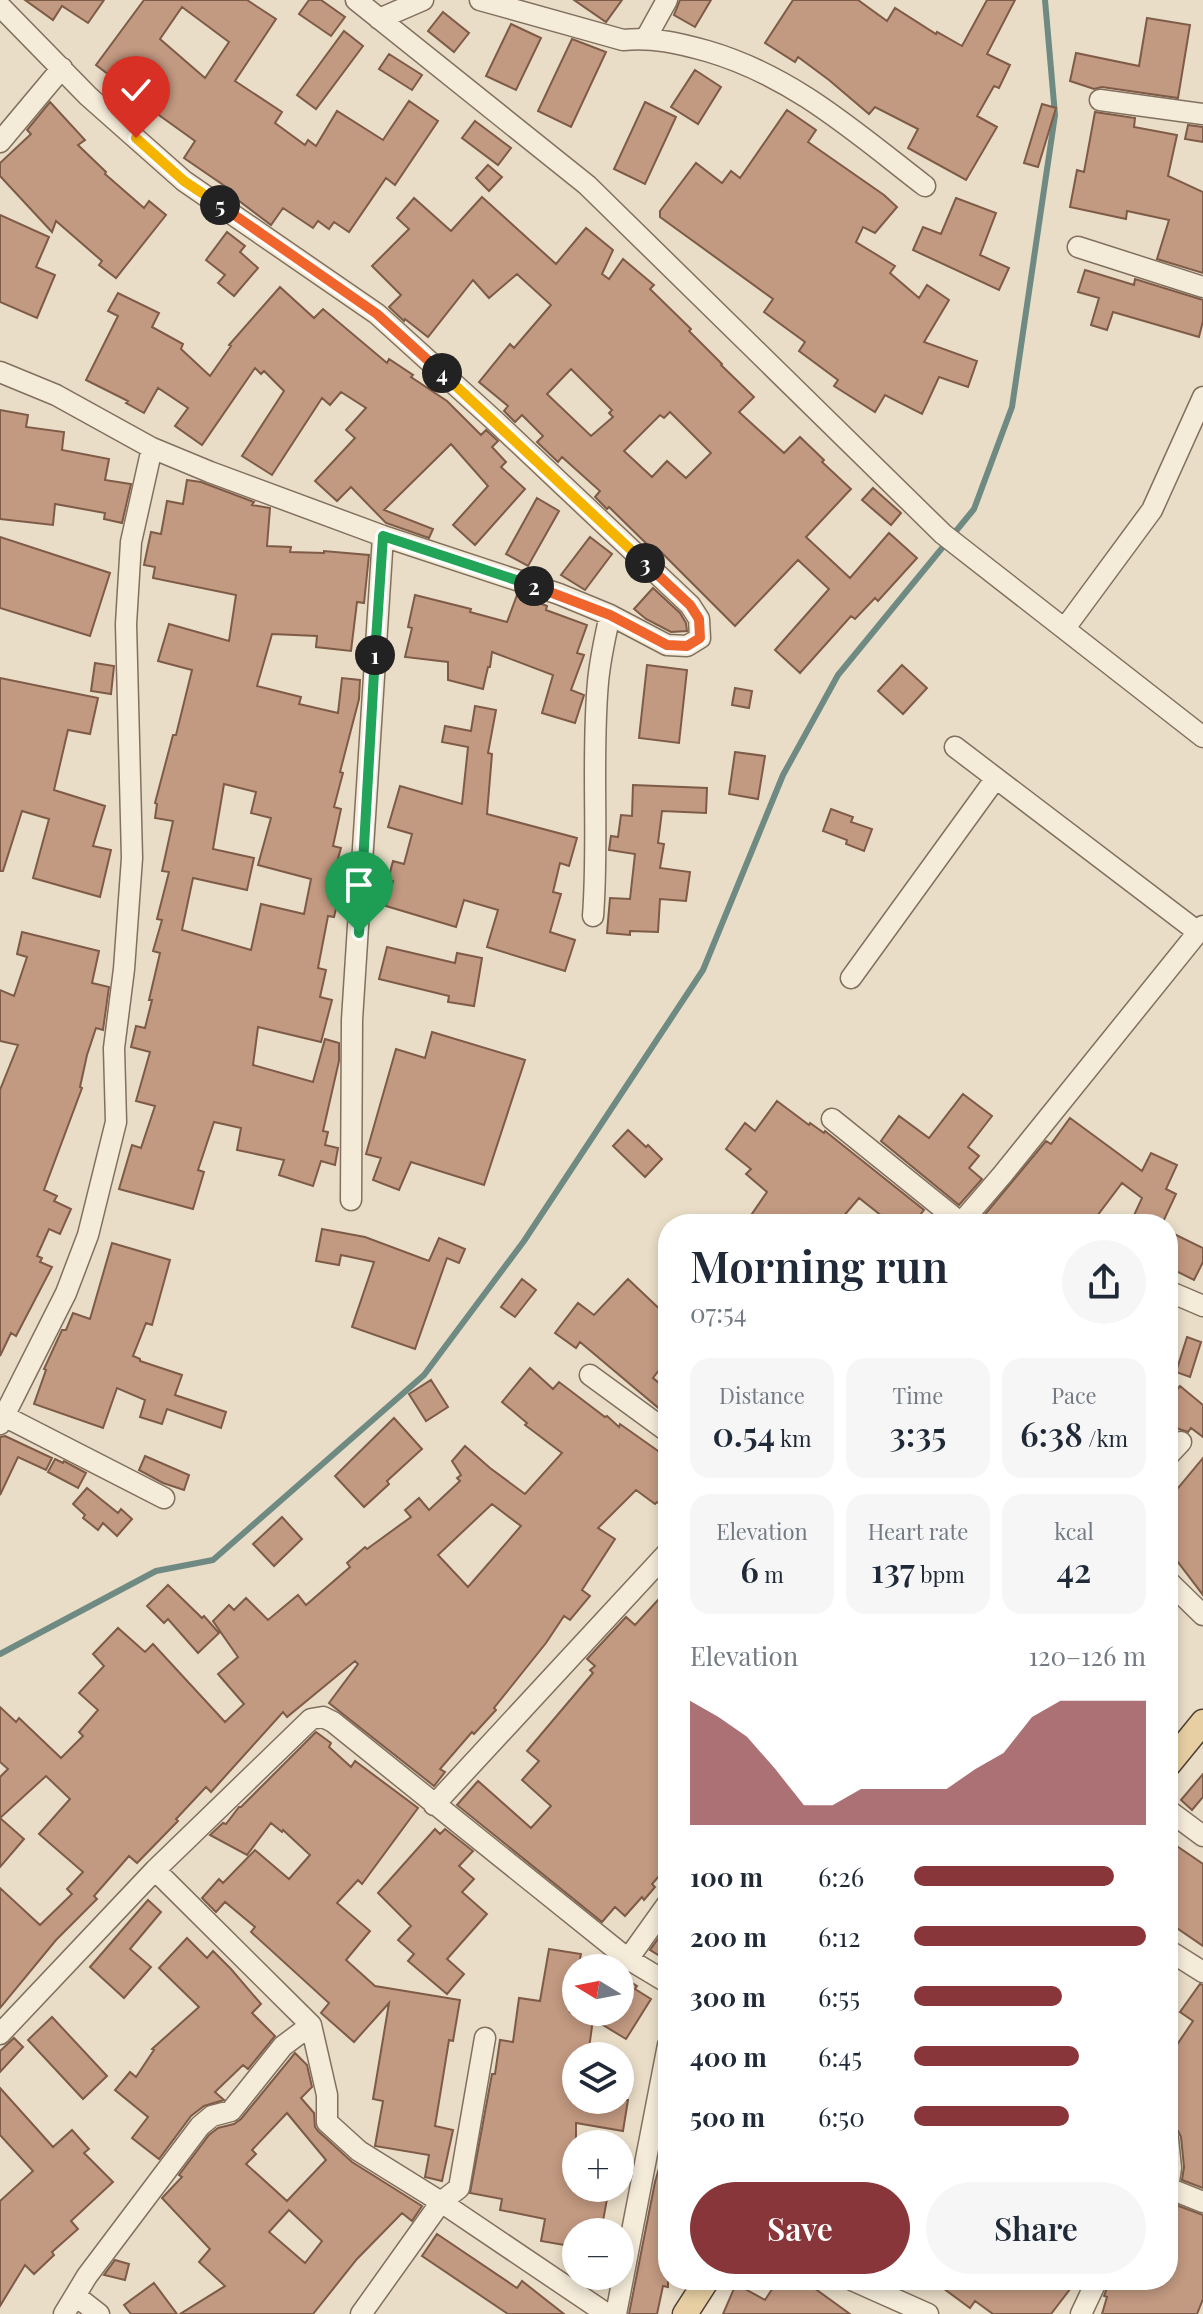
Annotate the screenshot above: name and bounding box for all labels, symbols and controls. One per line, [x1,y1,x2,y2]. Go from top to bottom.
pin [102,56,170,138]
icon: check [114,68,158,112]
pin: 5 [200,185,240,225]
text: 5 [215,190,225,220]
pin: 4 [422,353,462,393]
text: 4 [436,358,448,388]
pin: 3 [625,543,665,583]
text: 3 [640,548,650,578]
pin: 2 [514,566,554,606]
text: 2 [528,571,540,601]
pin: 1 [355,635,395,675]
text: 1 [371,640,379,670]
pin [325,851,393,933]
icon: arrive [337,863,381,907]
text: Morning run [690,1235,948,1294]
button: share [1062,1240,1146,1324]
text: 07:54 [690,1295,747,1330]
text: Distance [719,1380,805,1410]
text: Time [893,1380,943,1410]
text: Pace [1051,1380,1097,1410]
text: 0.54 [712,1410,775,1456]
text: 3:35 [889,1410,947,1456]
text: 6:38 [1020,1410,1083,1456]
text: km [775,1423,812,1453]
text: /km [1083,1423,1128,1453]
text: Elevation [716,1516,808,1546]
text: Heart rate [868,1516,968,1546]
text: kcal [1054,1516,1094,1546]
text: 6 [740,1546,759,1592]
text: 137 [871,1546,915,1592]
text: 42 [1057,1546,1091,1592]
text: m [759,1559,784,1589]
text: bpm [915,1559,965,1589]
text: Elevation [690,1638,798,1673]
text: 120–126 m [1028,1638,1146,1673]
text: 100 m [690,1859,763,1894]
text: 6:26 [818,1859,864,1894]
text: 200 m [690,1919,767,1954]
text: 6:12 [818,1919,860,1954]
north arrow [562,1954,634,2026]
map controls [562,1954,634,2290]
text: 300 m [690,1979,766,2014]
text: 6:55 [818,1979,860,2014]
text: 400 m [690,2039,767,2074]
text: 6:45 [818,2039,862,2074]
button: layers [562,2042,634,2114]
text: 500 m [690,2099,765,2134]
text: 6:50 [818,2099,865,2134]
button: + [562,2130,634,2202]
button: Save [690,2182,910,2274]
button: Share [926,2182,1146,2274]
button: − [562,2218,634,2290]

